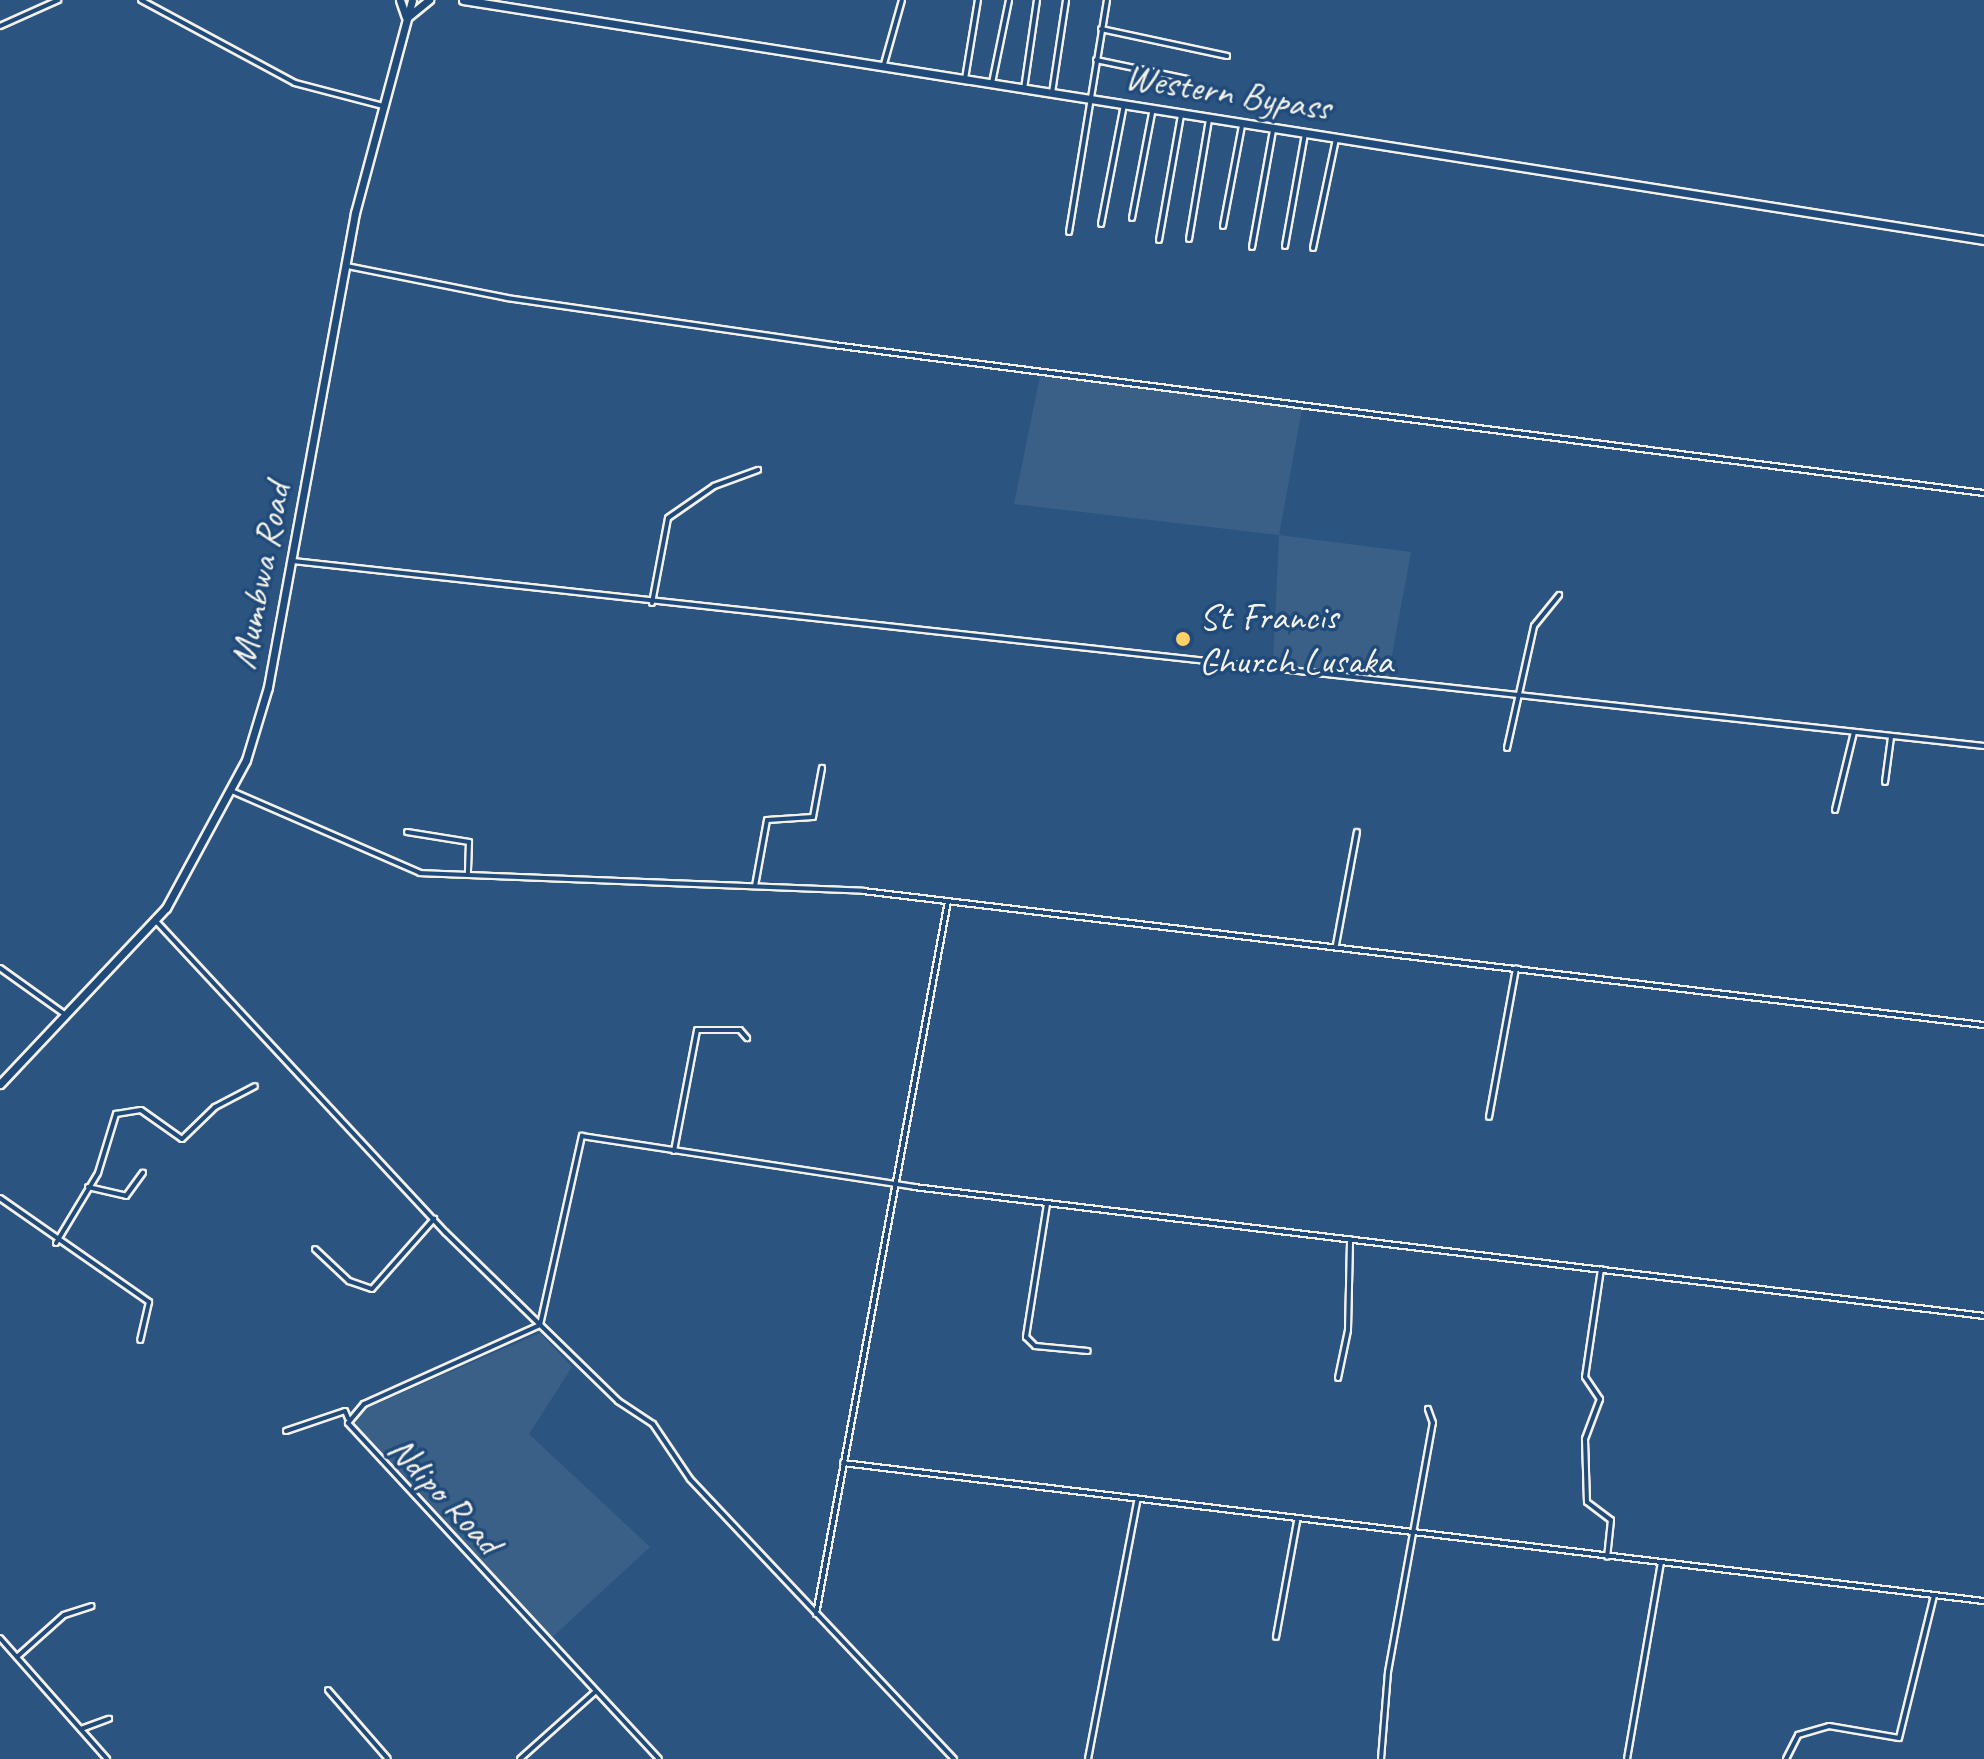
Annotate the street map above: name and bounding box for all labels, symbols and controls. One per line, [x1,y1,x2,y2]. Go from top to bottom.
street label: Western Bypass [1122,53,1334,131]
street label: Mumbwa Road [220,480,300,672]
place label: St Francis Church Lusaka [1199,594,1390,684]
marker: St Francis Church Lusaka [1174,630,1192,648]
street label: Ndipo Road [379,1426,511,1564]

